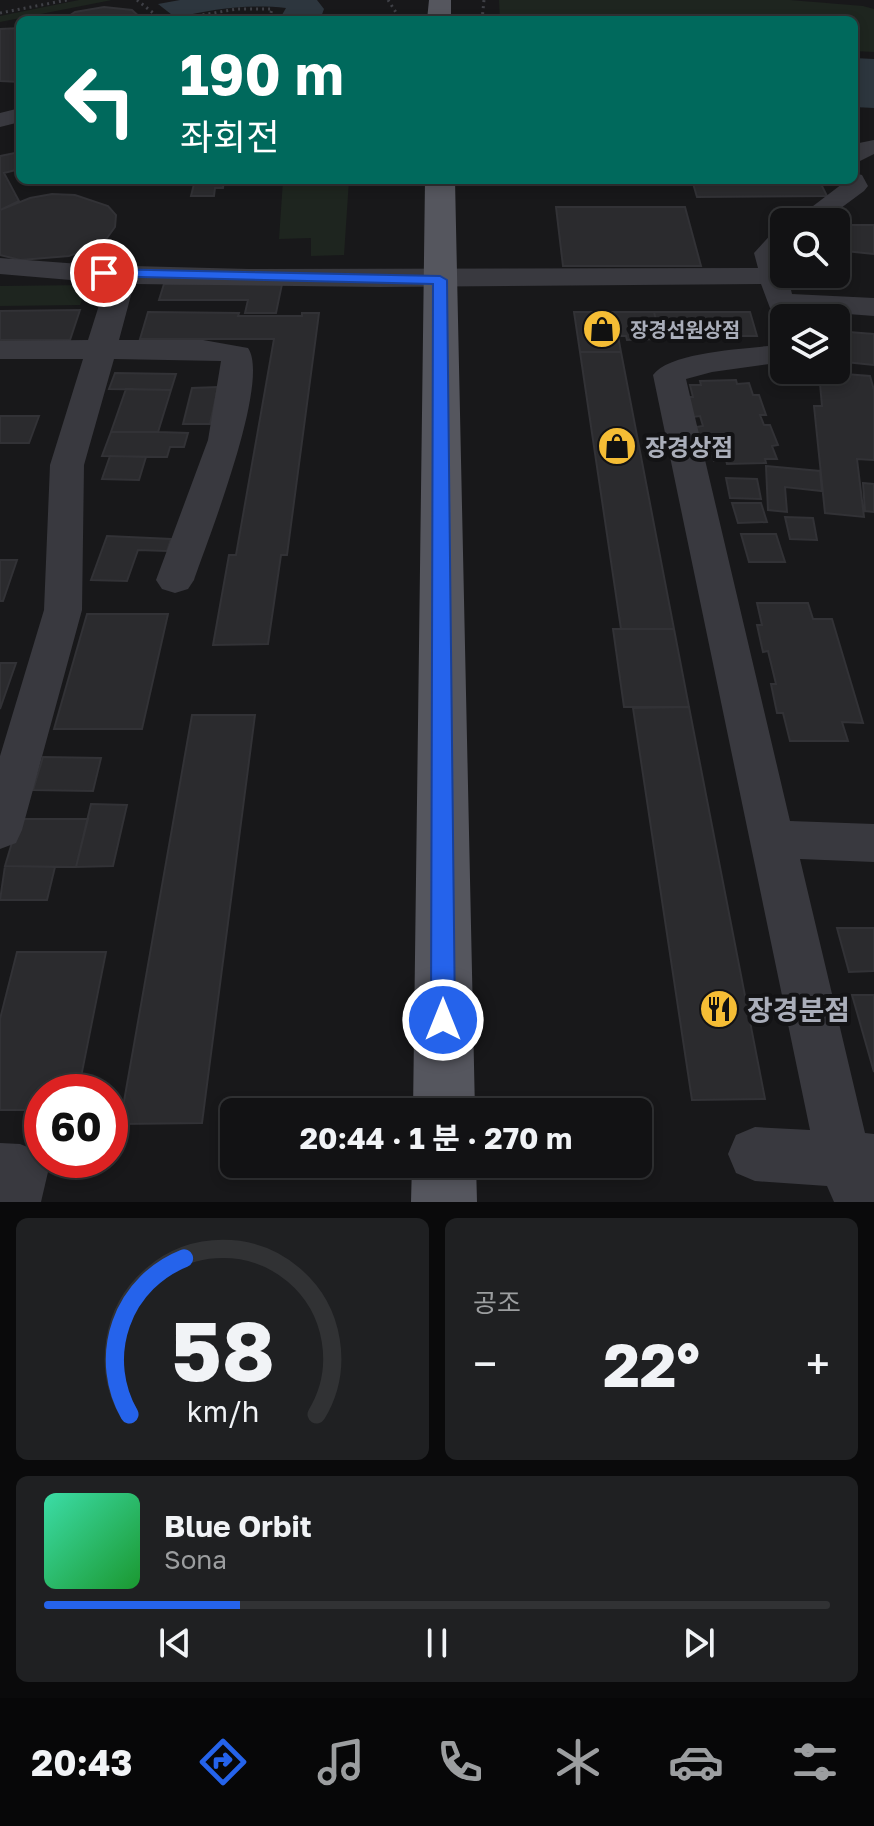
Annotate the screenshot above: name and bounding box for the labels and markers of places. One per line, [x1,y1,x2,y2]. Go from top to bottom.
pin [70,239,138,307]
shop icon: 장경선원상점 [581,308,623,350]
place label: 장경선원상점 [630,317,740,341]
shop icon: 장경상점 [596,425,638,467]
place label: 장경상점 [645,432,733,461]
restaurant icon: 장경분점 [698,988,740,1030]
place label: 장경분점 [747,993,850,1026]

